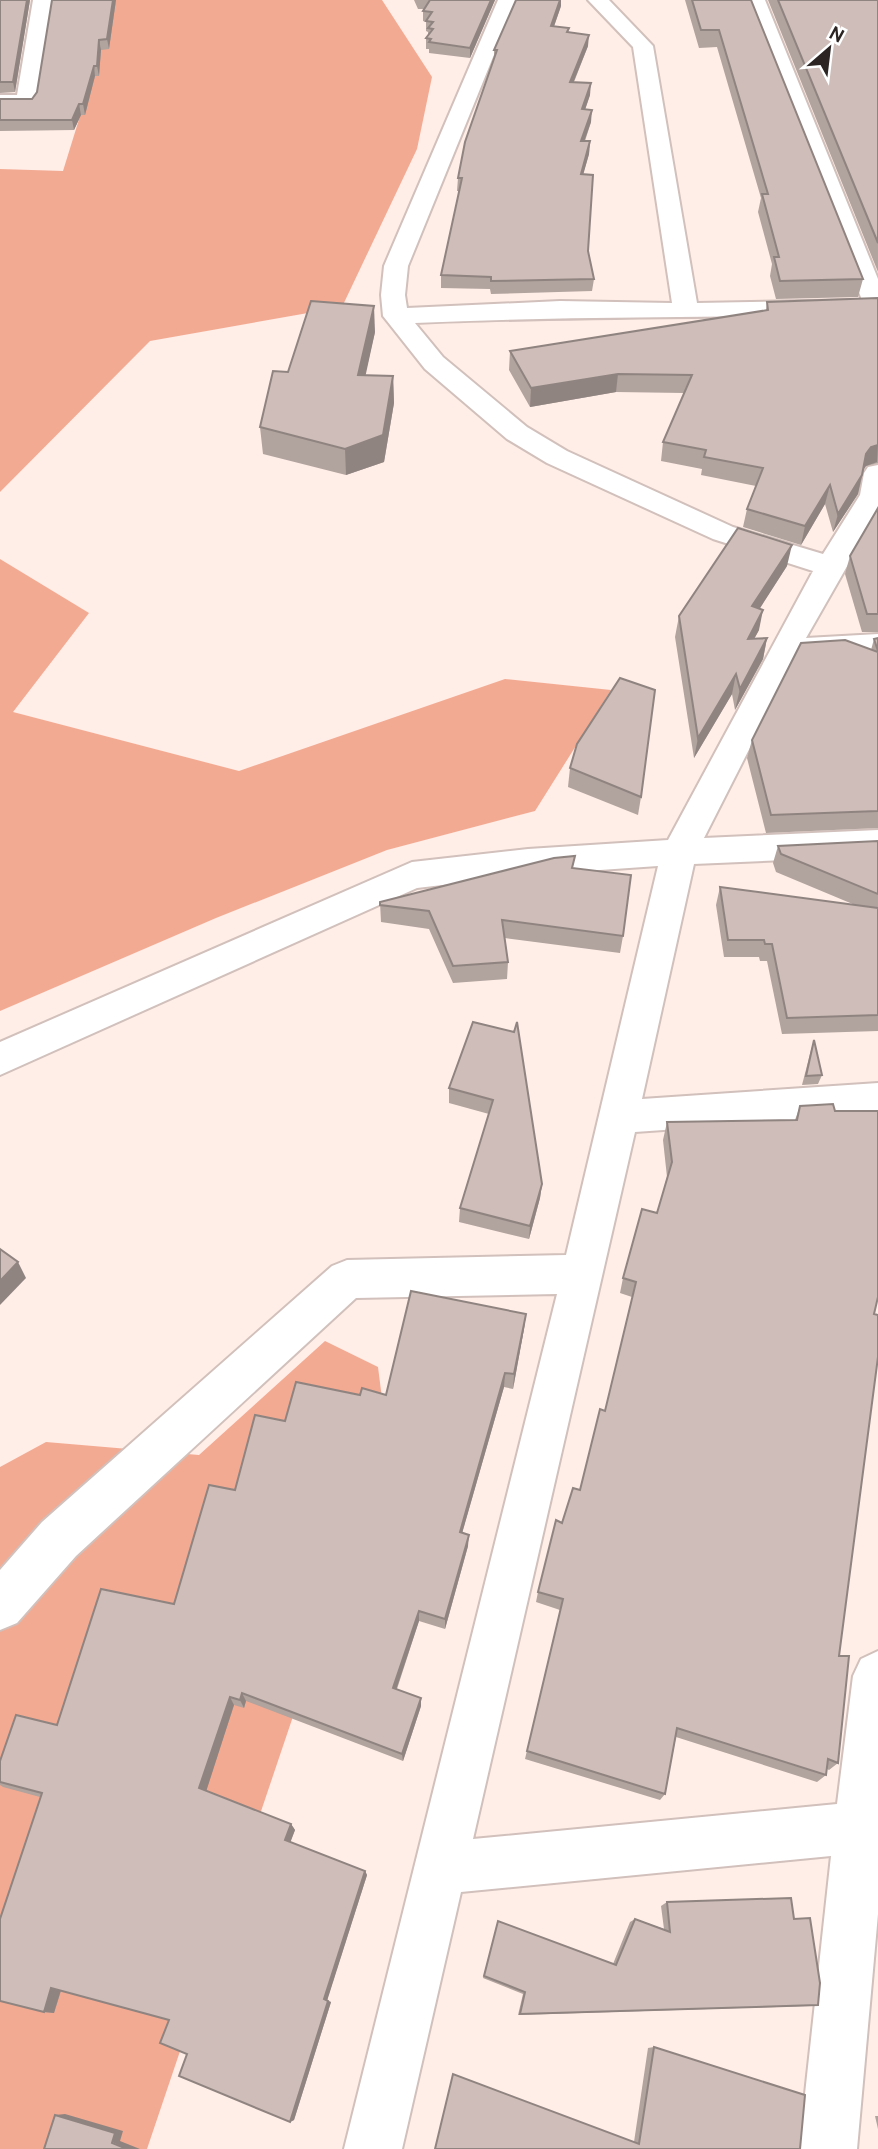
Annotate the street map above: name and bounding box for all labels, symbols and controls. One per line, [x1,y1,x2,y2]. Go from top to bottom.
north arrow [794,14,864,84]
text: N [825,21,848,48]

